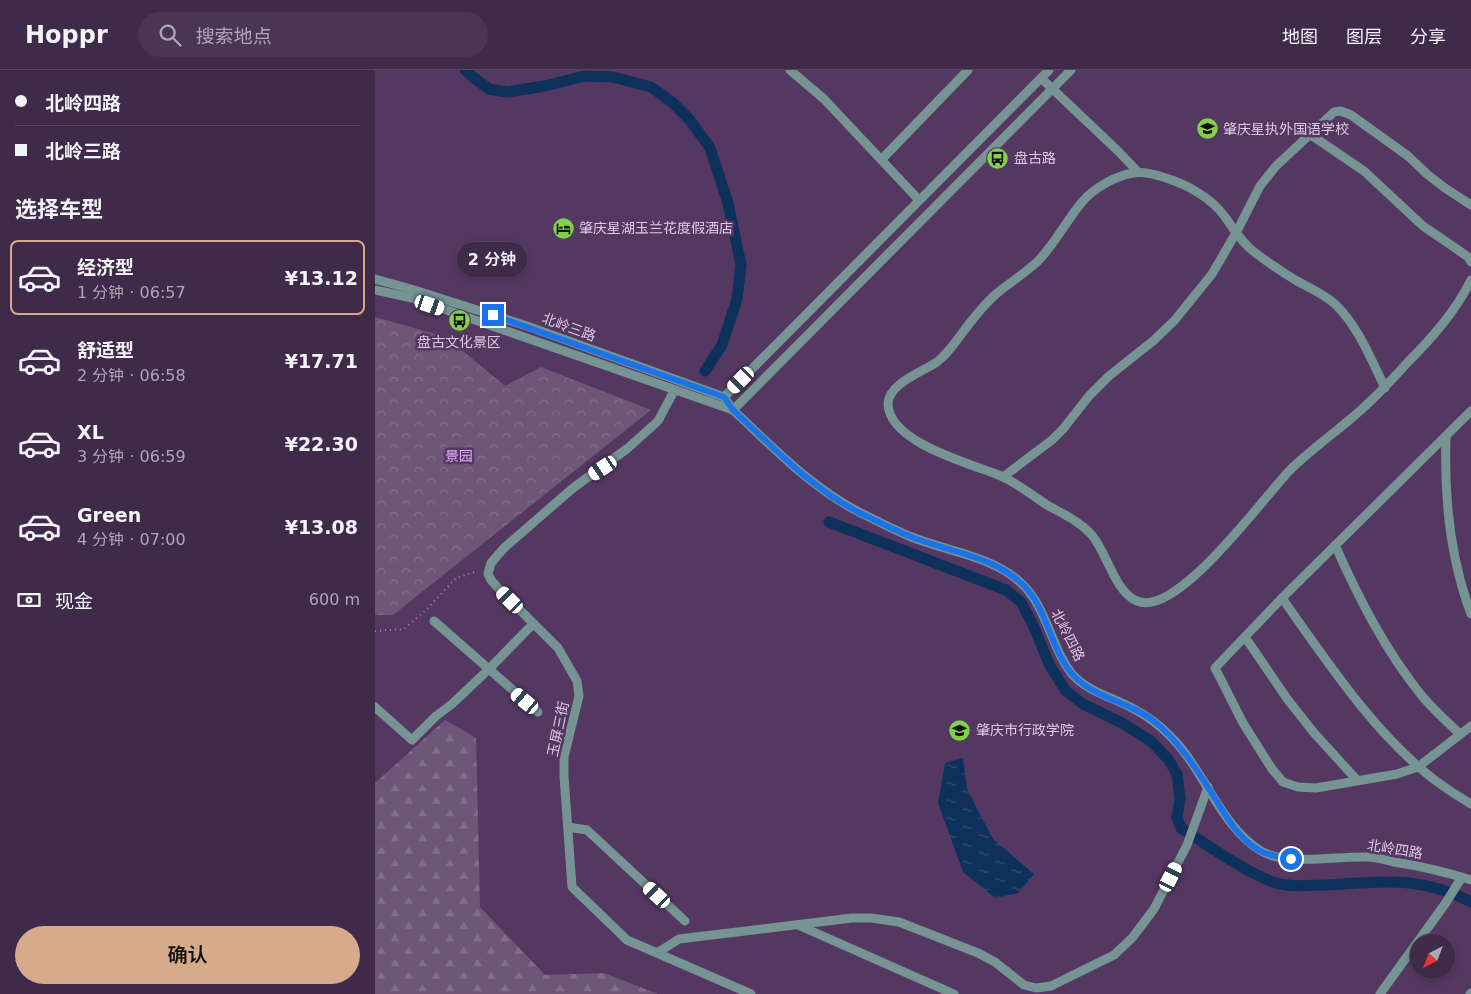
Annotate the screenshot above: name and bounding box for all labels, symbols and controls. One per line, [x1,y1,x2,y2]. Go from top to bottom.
search box [138,12,488,57]
text: Hoppr [25,21,108,49]
icon: search [156,21,184,49]
text: 搜索地点 [196,25,272,47]
text: 地图 [1282,26,1318,47]
text: 图层 [1346,26,1382,47]
text: 分享 [1410,26,1446,47]
text: 北岭四路 [45,92,121,114]
school or university icon: 肇庆星执外国语学校 [1195,117,1219,141]
place label: 肇庆星执外国语学校 [1223,121,1349,137]
text: 北岭三路 [45,140,121,162]
bus stop icon: 盘古路 [986,146,1010,170]
place label: 盘古路 [1014,150,1056,166]
text: 选择车型 [15,197,103,222]
hotel icon: 肇庆星湖玉兰花度假酒店 [551,216,575,240]
place label: 肇庆星湖玉兰花度假酒店 [579,220,733,236]
callout: 2 分钟 [458,242,528,278]
text: 2 分钟 [468,250,516,269]
icon: car [17,255,62,300]
text: 经济型 [77,256,134,278]
text: ¥13.12 [285,267,358,289]
text: 1 分钟 · 06:57 [77,283,186,302]
car [413,293,446,317]
route end [482,304,504,326]
bus stop icon: 盘古文化景区 [447,308,471,332]
street label: 北岭三路 [540,310,598,344]
place label: 盘古文化景区 [417,334,501,350]
icon: car [17,338,62,383]
text: 舒适型 [77,339,134,361]
text: ¥17.71 [285,350,358,372]
car [725,364,756,396]
text: 2 分钟 · 06:58 [77,366,186,385]
icon: car [17,421,62,466]
text: XL [77,421,104,443]
text: ¥22.30 [285,433,358,455]
text: 3 分钟 · 06:59 [77,447,186,466]
park label: 景园 [445,448,473,464]
car [586,453,619,483]
icon: car [17,504,62,549]
text: Green [77,504,141,526]
text: ¥13.08 [285,516,358,538]
text: 4 分钟 · 07:00 [77,530,186,549]
car [494,584,525,616]
icon: cash [15,586,43,614]
text: 现金 [55,590,93,612]
text: 600 m [309,590,360,609]
street label: 北岭四路 [1048,606,1088,664]
car [508,686,541,716]
street label: 玉屏三街 [544,700,572,758]
school or university icon: 肇庆市行政学院 [948,718,972,742]
place label: 肇庆市行政学院 [976,722,1074,738]
street label: 北岭四路 [1366,837,1424,861]
route start [1280,848,1302,870]
car [1157,860,1184,894]
car [640,879,673,911]
button: 确认 [15,926,360,984]
north arrow [1410,934,1455,979]
map controls [1410,934,1455,979]

